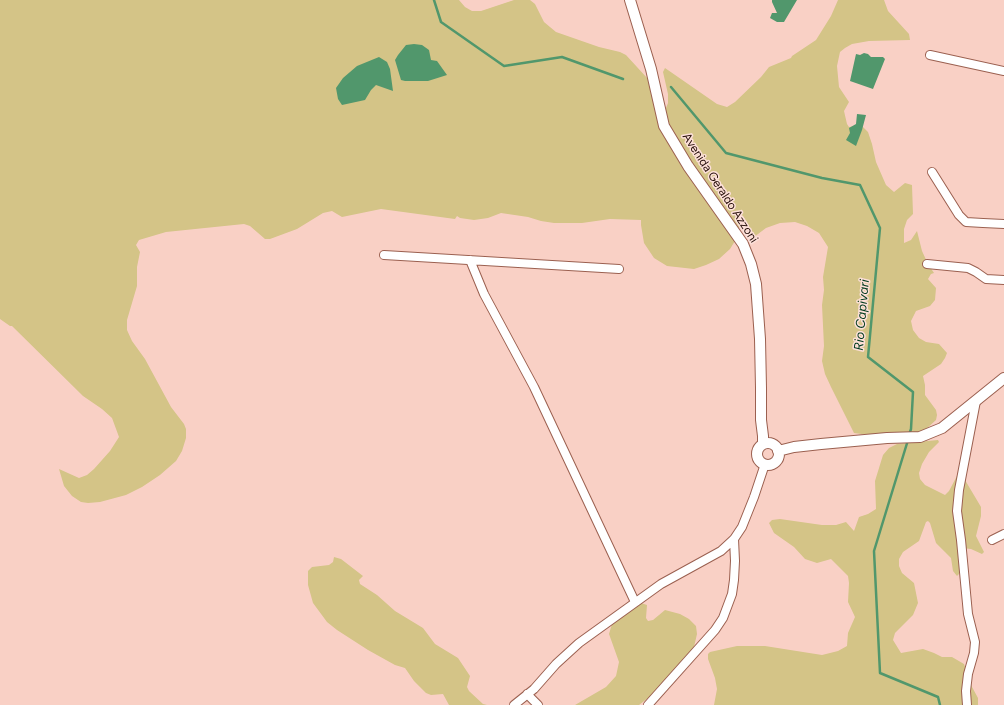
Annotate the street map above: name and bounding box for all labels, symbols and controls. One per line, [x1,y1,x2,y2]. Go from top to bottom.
street label: Avenida Geraldo Azzoni [679,130,761,246]
water label: Rio Capivari [851,279,873,351]

